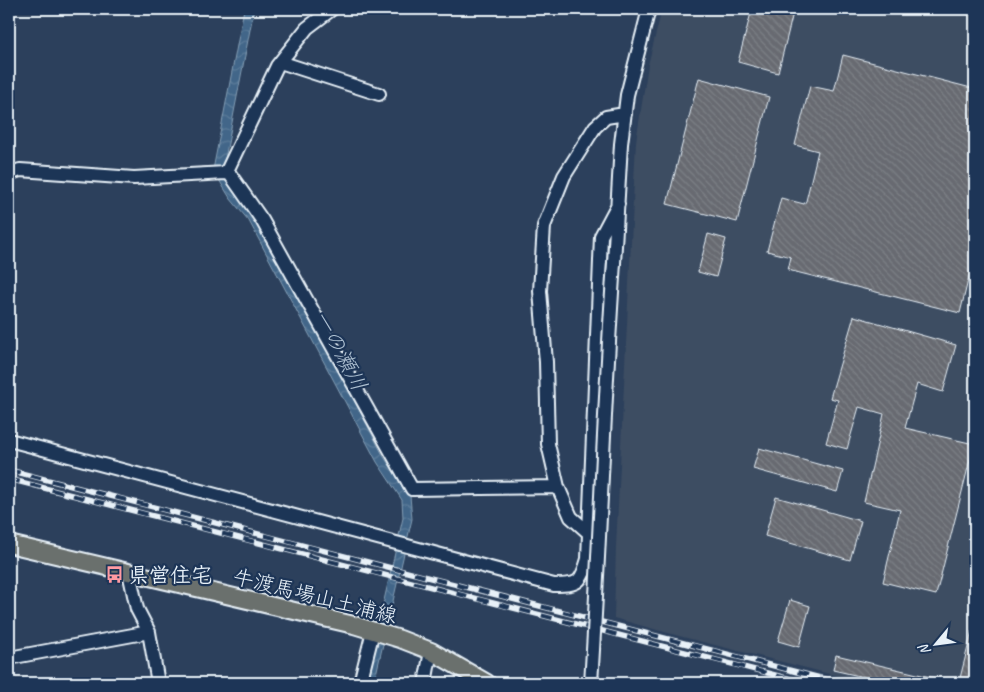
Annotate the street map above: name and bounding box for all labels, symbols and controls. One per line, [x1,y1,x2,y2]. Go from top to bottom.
water label: 一の瀬川 [307,305,373,396]
place label: 県営住宅 [128,562,212,588]
street label: 牛渡馬場山土浦線 [230,563,400,629]
bus stop icon: 県営住宅 [104,565,124,585]
north arrow [912,620,962,670]
text: N [914,640,935,658]

